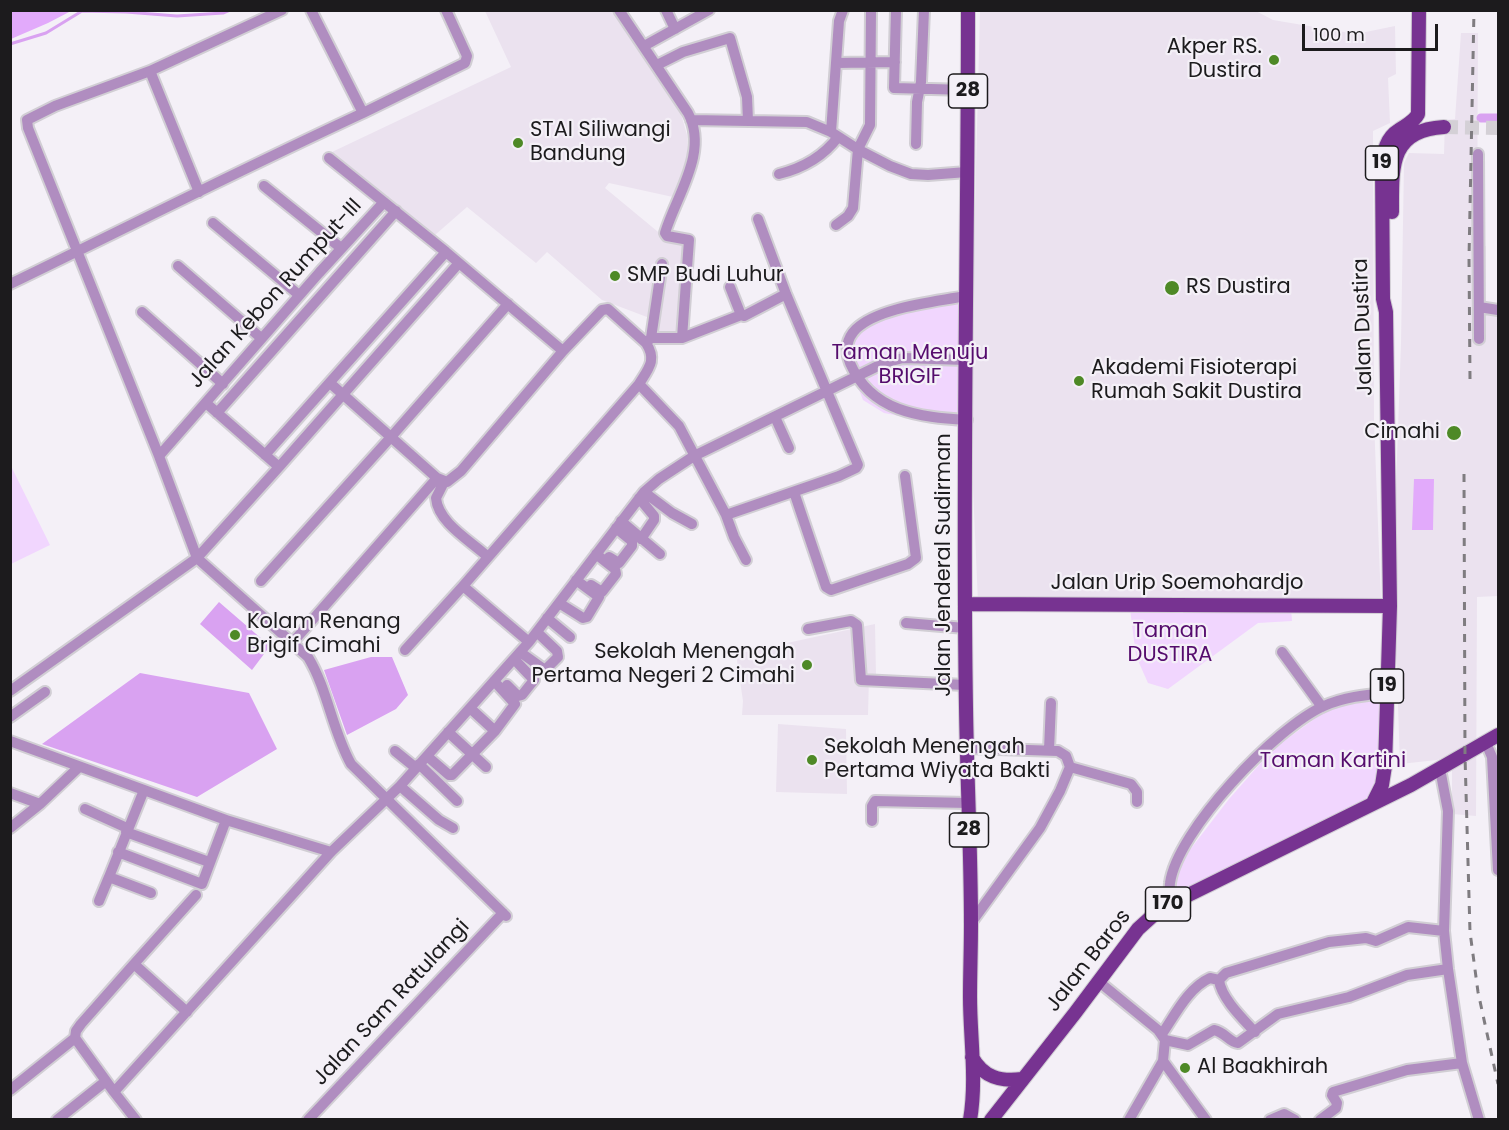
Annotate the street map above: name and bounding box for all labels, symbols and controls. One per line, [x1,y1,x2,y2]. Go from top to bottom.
scale bar [1305,12,1442,50]
text: 100 m [1313,22,1365,47]
place label: Akper RS. Dustira [1167,35,1262,85]
marker: Akper RS. Dustira [1267,53,1281,67]
road number: 28 [948,74,988,108]
place label: STAI Siliwangi Bandung [530,118,671,168]
marker: STAI Siliwangi Bandung [511,136,525,150]
road number: 19 [1366,146,1398,180]
street label: Jalan Kebon Rumput-III [184,194,368,394]
street label: Jalan Dustira [1349,258,1379,396]
place label: SMP Budi Luhur [627,263,784,289]
marker: SMP Budi Luhur [608,269,622,283]
place label: RS Dustira [1186,275,1291,301]
marker: RS Dustira [1163,279,1181,297]
park label: Taman Menuju BRIGIF [831,341,989,391]
place label: Akademi Fisioterapi Rumah Sakit Dustira [1091,356,1302,406]
marker: Akademi Fisioterapi Rumah Sakit Dustira [1072,374,1086,388]
place label: Cimahi [1364,420,1440,446]
marker: Cimahi [1445,424,1463,442]
street label: Jalan Jenderal Sudirman [932,433,958,697]
street label: Jalan Urip Soemohardjo [1051,571,1303,597]
place label: Kolam Renang Brigif Cimahi [247,610,401,660]
park label: Taman DUSTIRA [1128,619,1212,669]
marker: Kolam Renang Brigif Cimahi [228,628,242,642]
place label: Sekolah Menengah Pertama Negeri 2 Cimahi [532,640,795,690]
marker: Sekolah Menengah Pertama Negeri 2 Cimahi [800,658,814,672]
road number: 19 [1370,669,1404,703]
place label: Sekolah Menengah Pertama Wiyata Bakti [824,735,1050,785]
park label: Taman Kartini [1260,749,1406,775]
marker: Sekolah Menengah Pertama Wiyata Bakti [805,753,819,767]
road number: 28 [950,813,988,847]
road number: 170 [1146,887,1190,921]
street label: Jalan Baros [1041,905,1137,1017]
street label: Jalan Sam Ratulangi [309,915,475,1091]
place label: Al Baakhirah [1197,1055,1328,1081]
marker: Al Baakhirah [1178,1061,1192,1075]

